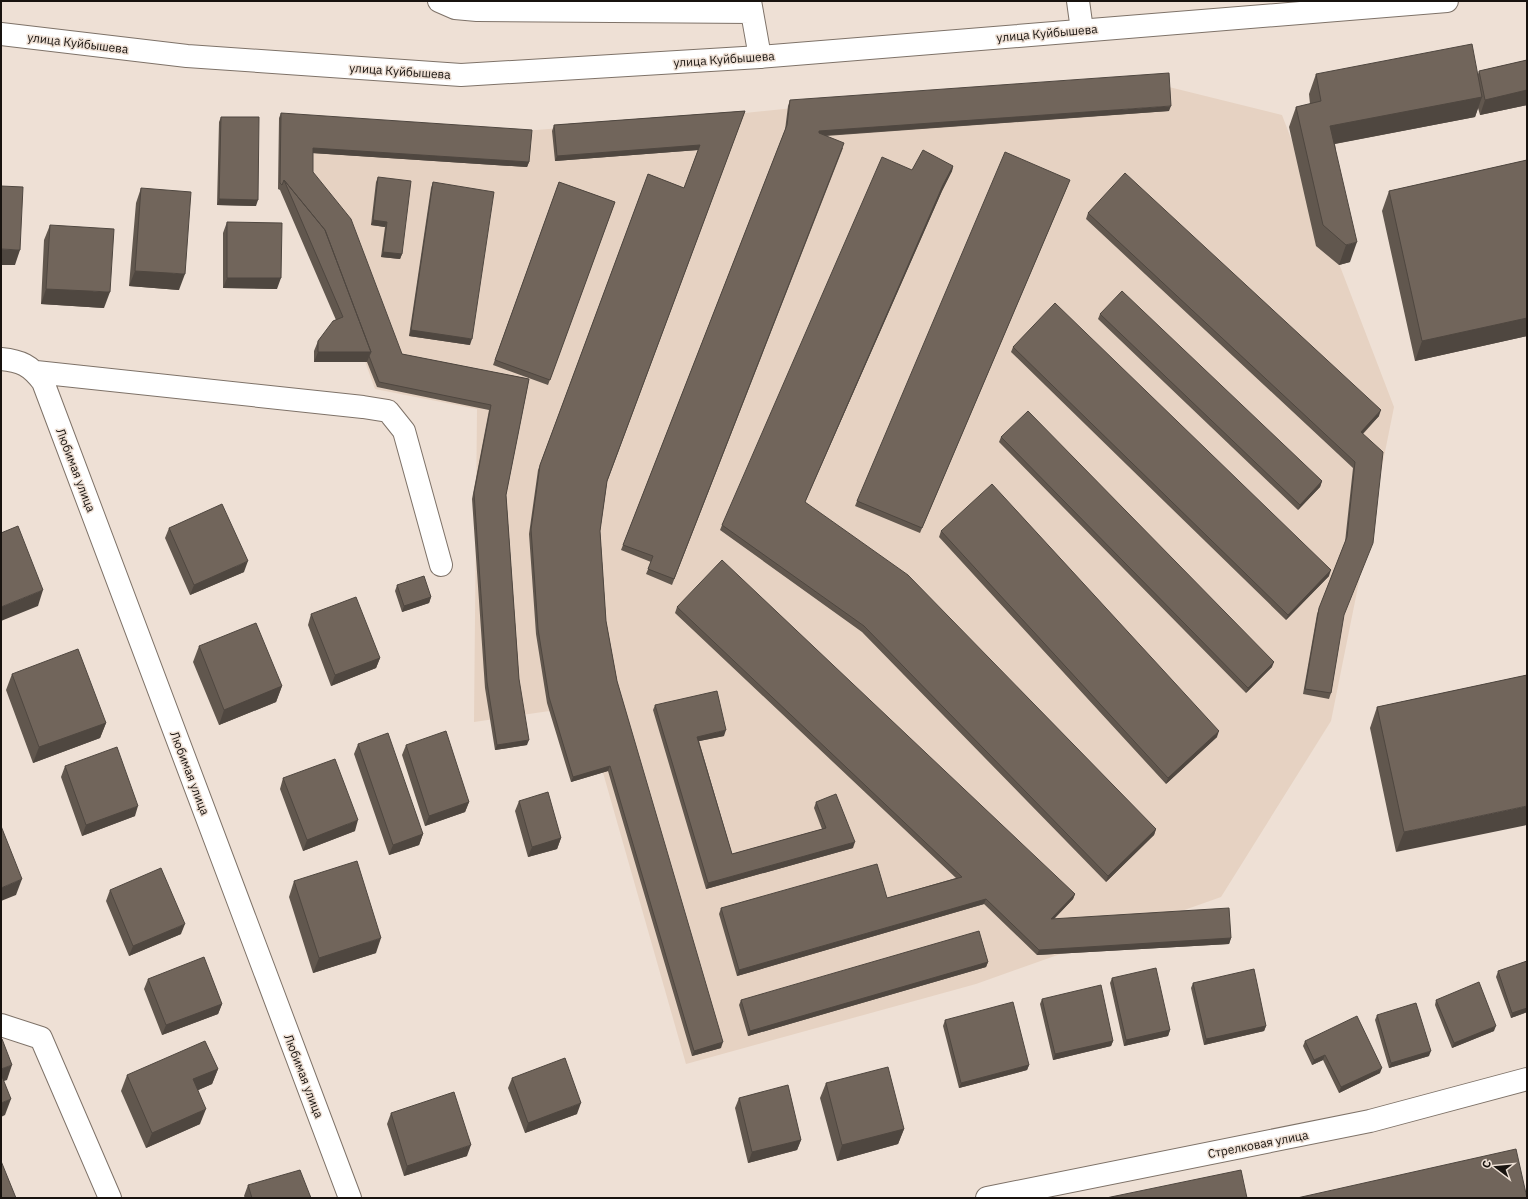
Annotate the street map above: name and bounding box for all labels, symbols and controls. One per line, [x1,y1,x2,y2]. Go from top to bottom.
street label: улица Куйбышева [996,21,1099,45]
street label: улица Куйбышева [27,29,130,57]
street label: улица Куйбышева [673,48,776,70]
street label: улица Куйбышева [349,60,452,82]
street label: Любимая улица [53,426,99,515]
street label: Любимая улица [167,729,213,818]
street label: Любимая улица [281,1032,327,1121]
street label: Стрелковая улица [1206,1127,1310,1161]
north arrow [1476,1147,1516,1187]
text: С [1479,1159,1494,1170]

